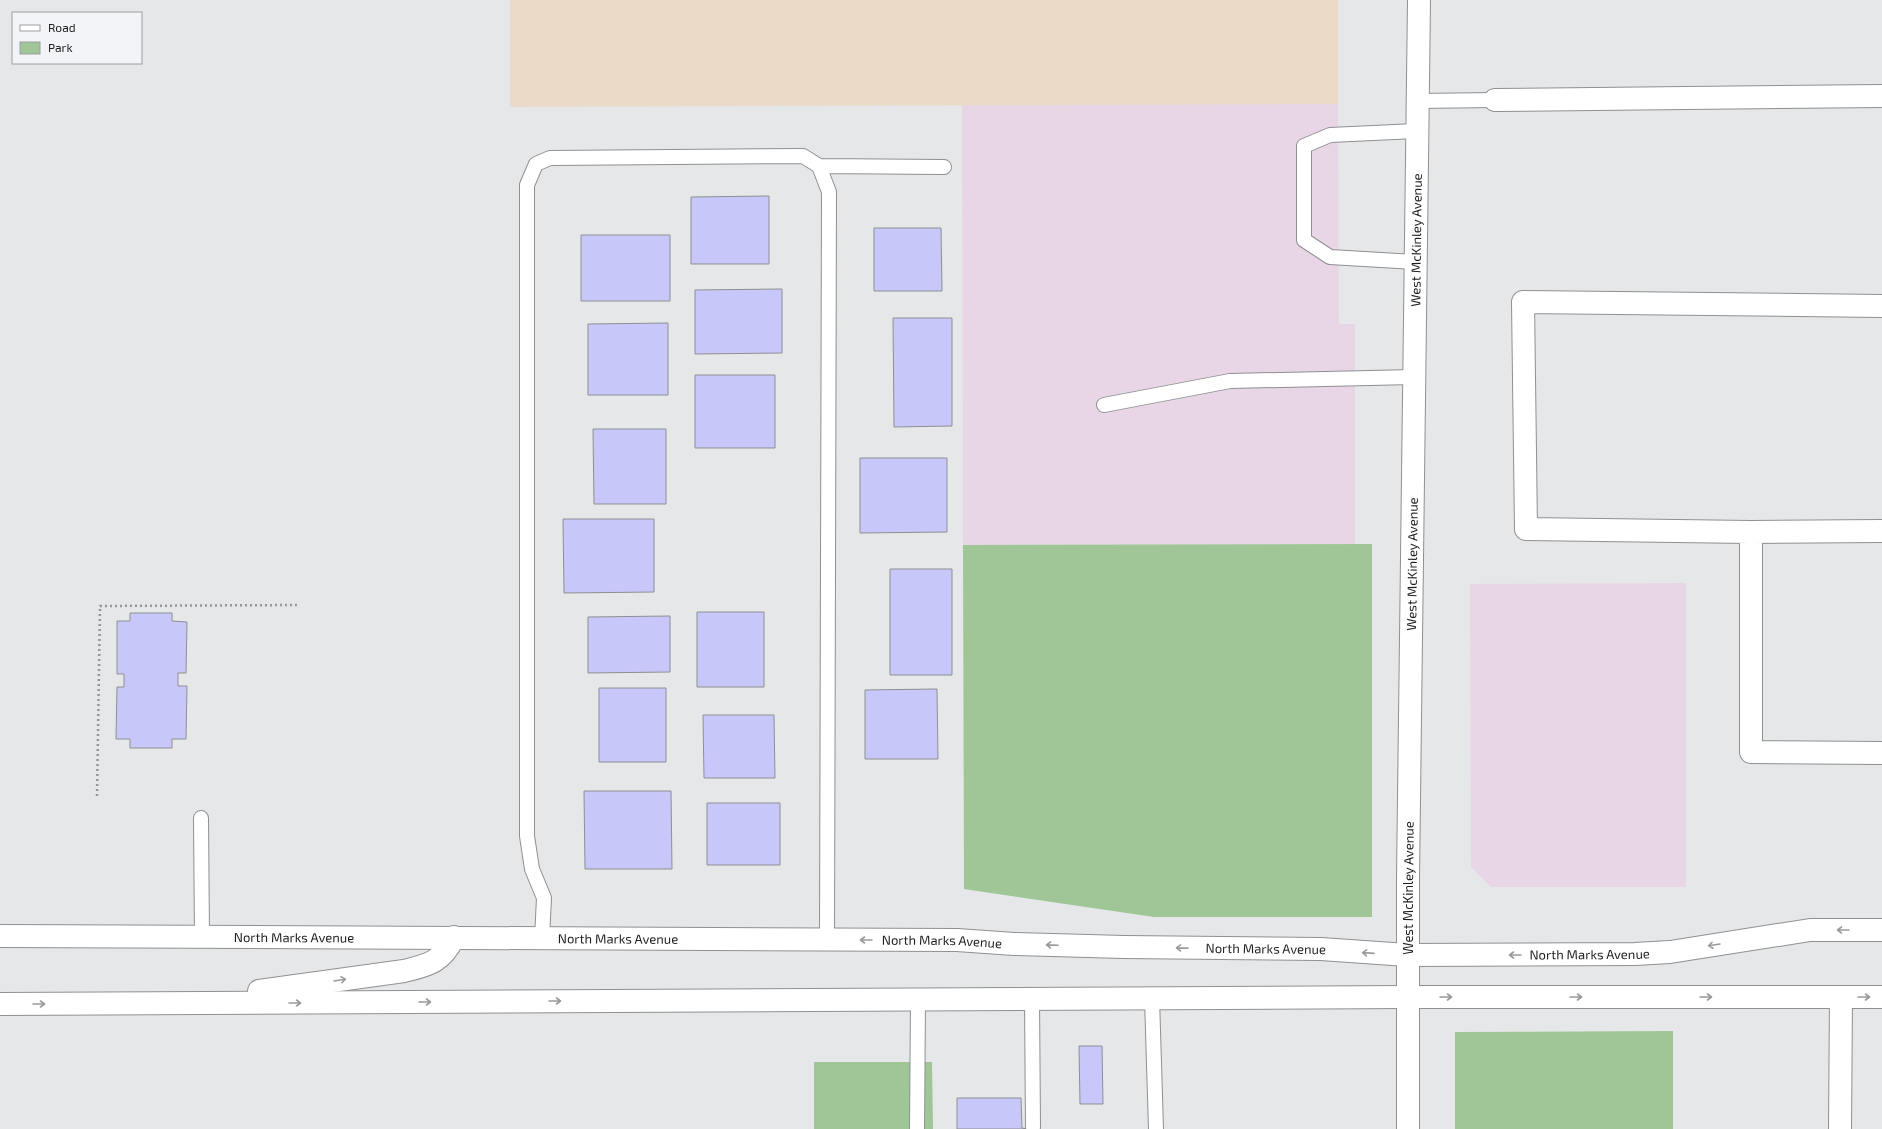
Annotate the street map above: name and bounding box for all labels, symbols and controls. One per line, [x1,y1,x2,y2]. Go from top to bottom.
legend [12,12,142,64]
text: Road [48,20,76,34]
text: Park [48,40,73,54]
street label: West McKinley Avenue [1407,173,1425,307]
street label: West McKinley Avenue [1403,497,1421,631]
street label: West McKinley Avenue [1400,821,1417,955]
one-way arrow [1837,926,1850,934]
street label: North Marks Avenue [234,929,354,945]
street label: North Marks Avenue [558,930,678,947]
street label: North Marks Avenue [882,932,1003,951]
one-way arrow [860,936,873,944]
street label: North Marks Avenue [1206,940,1327,957]
one-way arrow [1046,941,1059,949]
one-way arrow [1708,941,1721,949]
one-way arrow [1176,944,1189,952]
street label: North Marks Avenue [1529,945,1650,962]
one-way arrow [1362,949,1375,956]
one-way arrow [1509,951,1522,959]
one-way arrow [334,976,347,984]
one-way arrow [1439,993,1452,1001]
one-way arrow [1569,993,1582,1001]
one-way arrow [1699,993,1712,1001]
one-way arrow [1857,993,1870,1001]
one-way arrow [548,997,561,1005]
one-way arrow [418,998,431,1006]
one-way arrow [288,999,301,1007]
one-way arrow [32,1000,45,1008]

